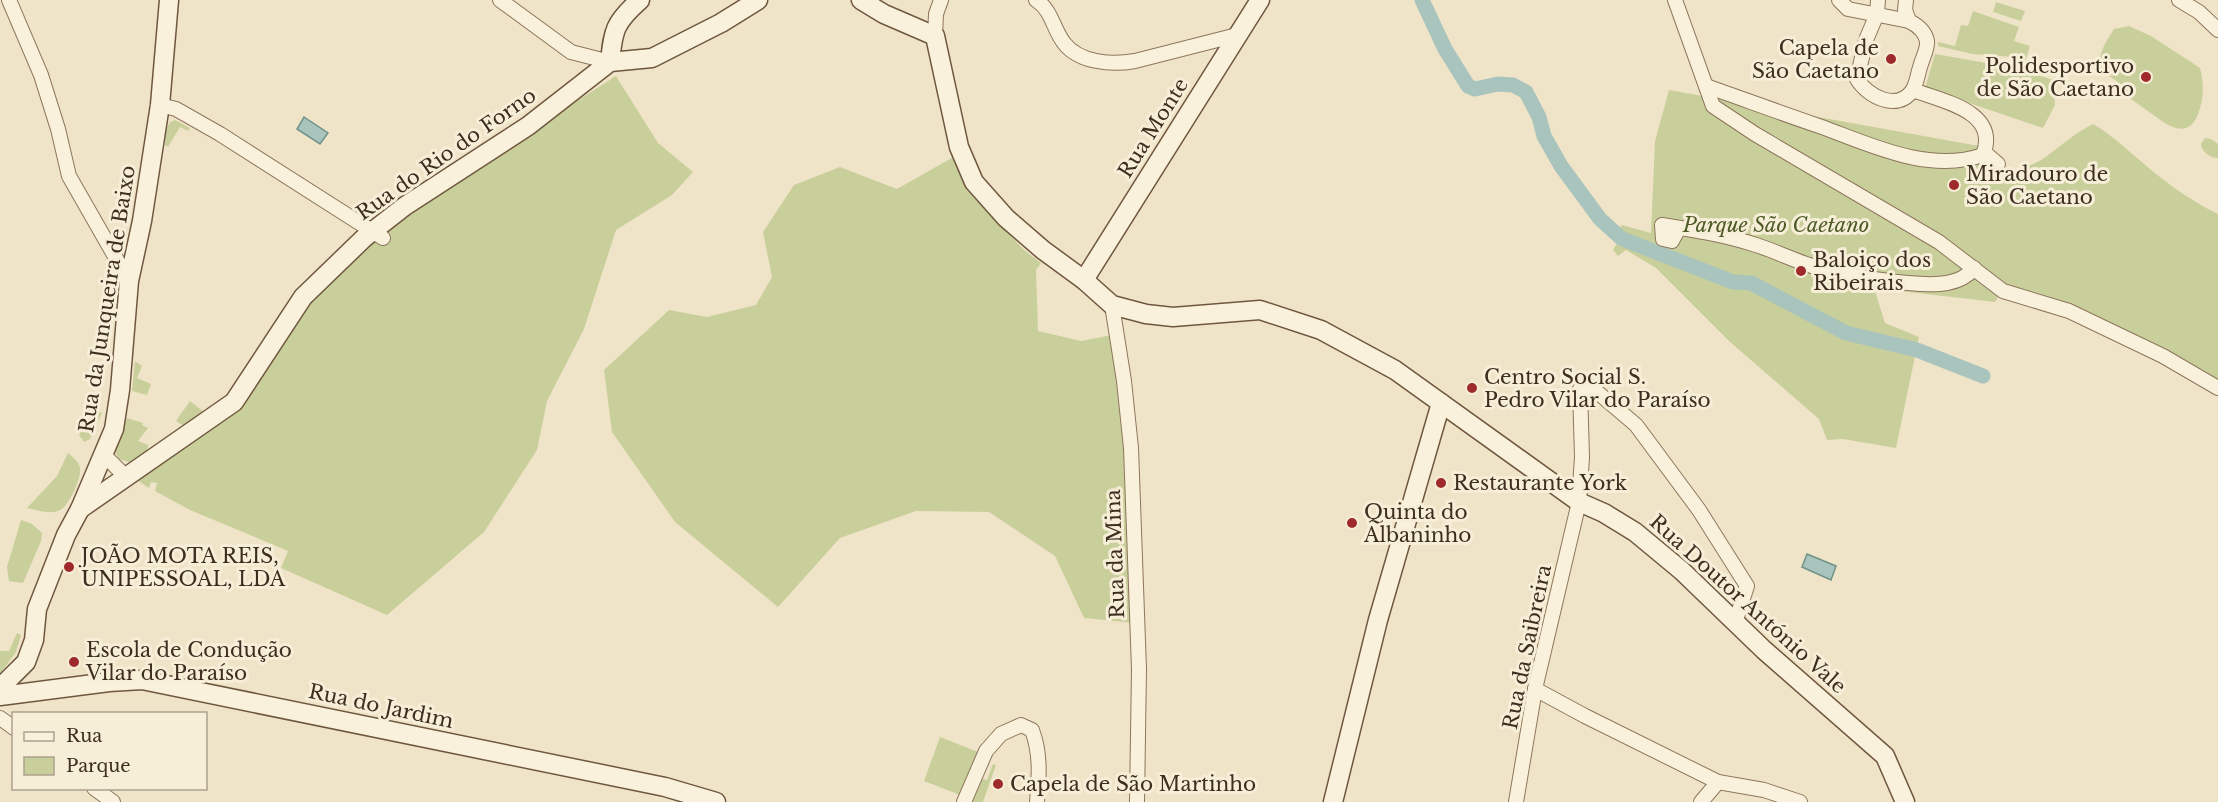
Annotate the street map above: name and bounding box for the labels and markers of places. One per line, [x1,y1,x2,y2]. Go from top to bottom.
place label: Capela de São Caetano [1752,36,1879,83]
marker: Capela de São Caetano [1884,52,1898,66]
place label: Polidesportivo de São Caetano [1976,54,2134,101]
marker: Polidesportivo de São Caetano [2139,70,2153,84]
place label: Miradouro de São Caetano [1966,162,2108,209]
marker: Miradouro de São Caetano [1947,178,1961,192]
place label: Baloiço dos Ribeirais [1813,248,1931,295]
marker: Baloiço dos Ribeirais [1794,264,1808,278]
place label: Centro Social S. Pedro Vilar do Paraíso [1484,365,1711,412]
marker: Centro Social S. Pedro Vilar do Paraíso [1465,381,1479,395]
place label: Restaurante York [1453,471,1628,495]
marker: Restaurante York [1434,476,1448,490]
place label: Quinta do Albaninho [1363,500,1471,547]
marker: Quinta do Albaninho [1345,516,1359,530]
place label: JOÃO MOTA REIS, UNIPESSOAL, LDA [78,543,286,591]
marker: JOÃO MOTA REIS, UNIPESSOAL, LDA [62,560,76,574]
place label: Escola de Condução Vilar do Paraíso [85,638,292,685]
marker: Escola de Condução Vilar do Paraíso [67,655,81,669]
place label: Capela de São Martinho [1010,772,1256,796]
marker: Capela de São Martinho [991,777,1005,791]

